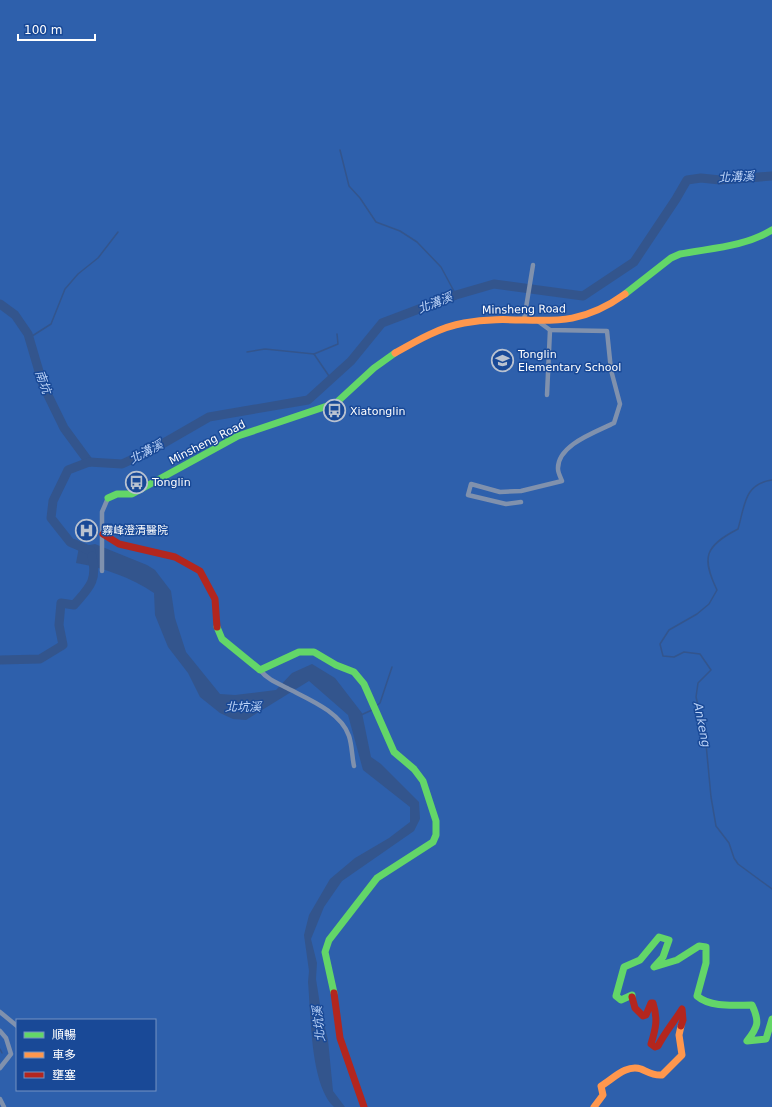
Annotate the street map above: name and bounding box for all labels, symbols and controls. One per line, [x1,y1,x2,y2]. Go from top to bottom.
scale bar [18,16,95,42]
text: 100 m [24,23,62,37]
water label: 北溝溪 [718,169,756,185]
water label: 北溝溪 [416,289,456,316]
street label: Minsheng Road [482,302,566,317]
school or university icon: Tonglin Elementary School [489,347,515,373]
place label: Tonglin Elementary School [517,348,621,374]
water label: 南坑 [32,368,54,398]
bus stop icon: Xiatonglin [321,398,347,424]
place label: Xiatonglin [350,405,405,418]
street label: Minsheng Road [167,418,248,467]
water label: 北溝溪 [127,436,167,467]
bus stop icon: Tonglin [124,469,150,495]
place label: Tonglin [151,476,191,489]
hospital icon: 霧峰澄清醫院 [73,517,99,543]
place label: 霧峰澄清醫院 [102,524,168,537]
water label: 北坑溪 [225,700,263,714]
water label: Ankeng [691,700,713,749]
water label: 北坑溪 [310,1003,328,1043]
legend [16,1019,156,1091]
text: 順暢 [52,1028,76,1042]
text: 車多 [52,1048,76,1062]
text: 壅塞 [52,1068,76,1082]

